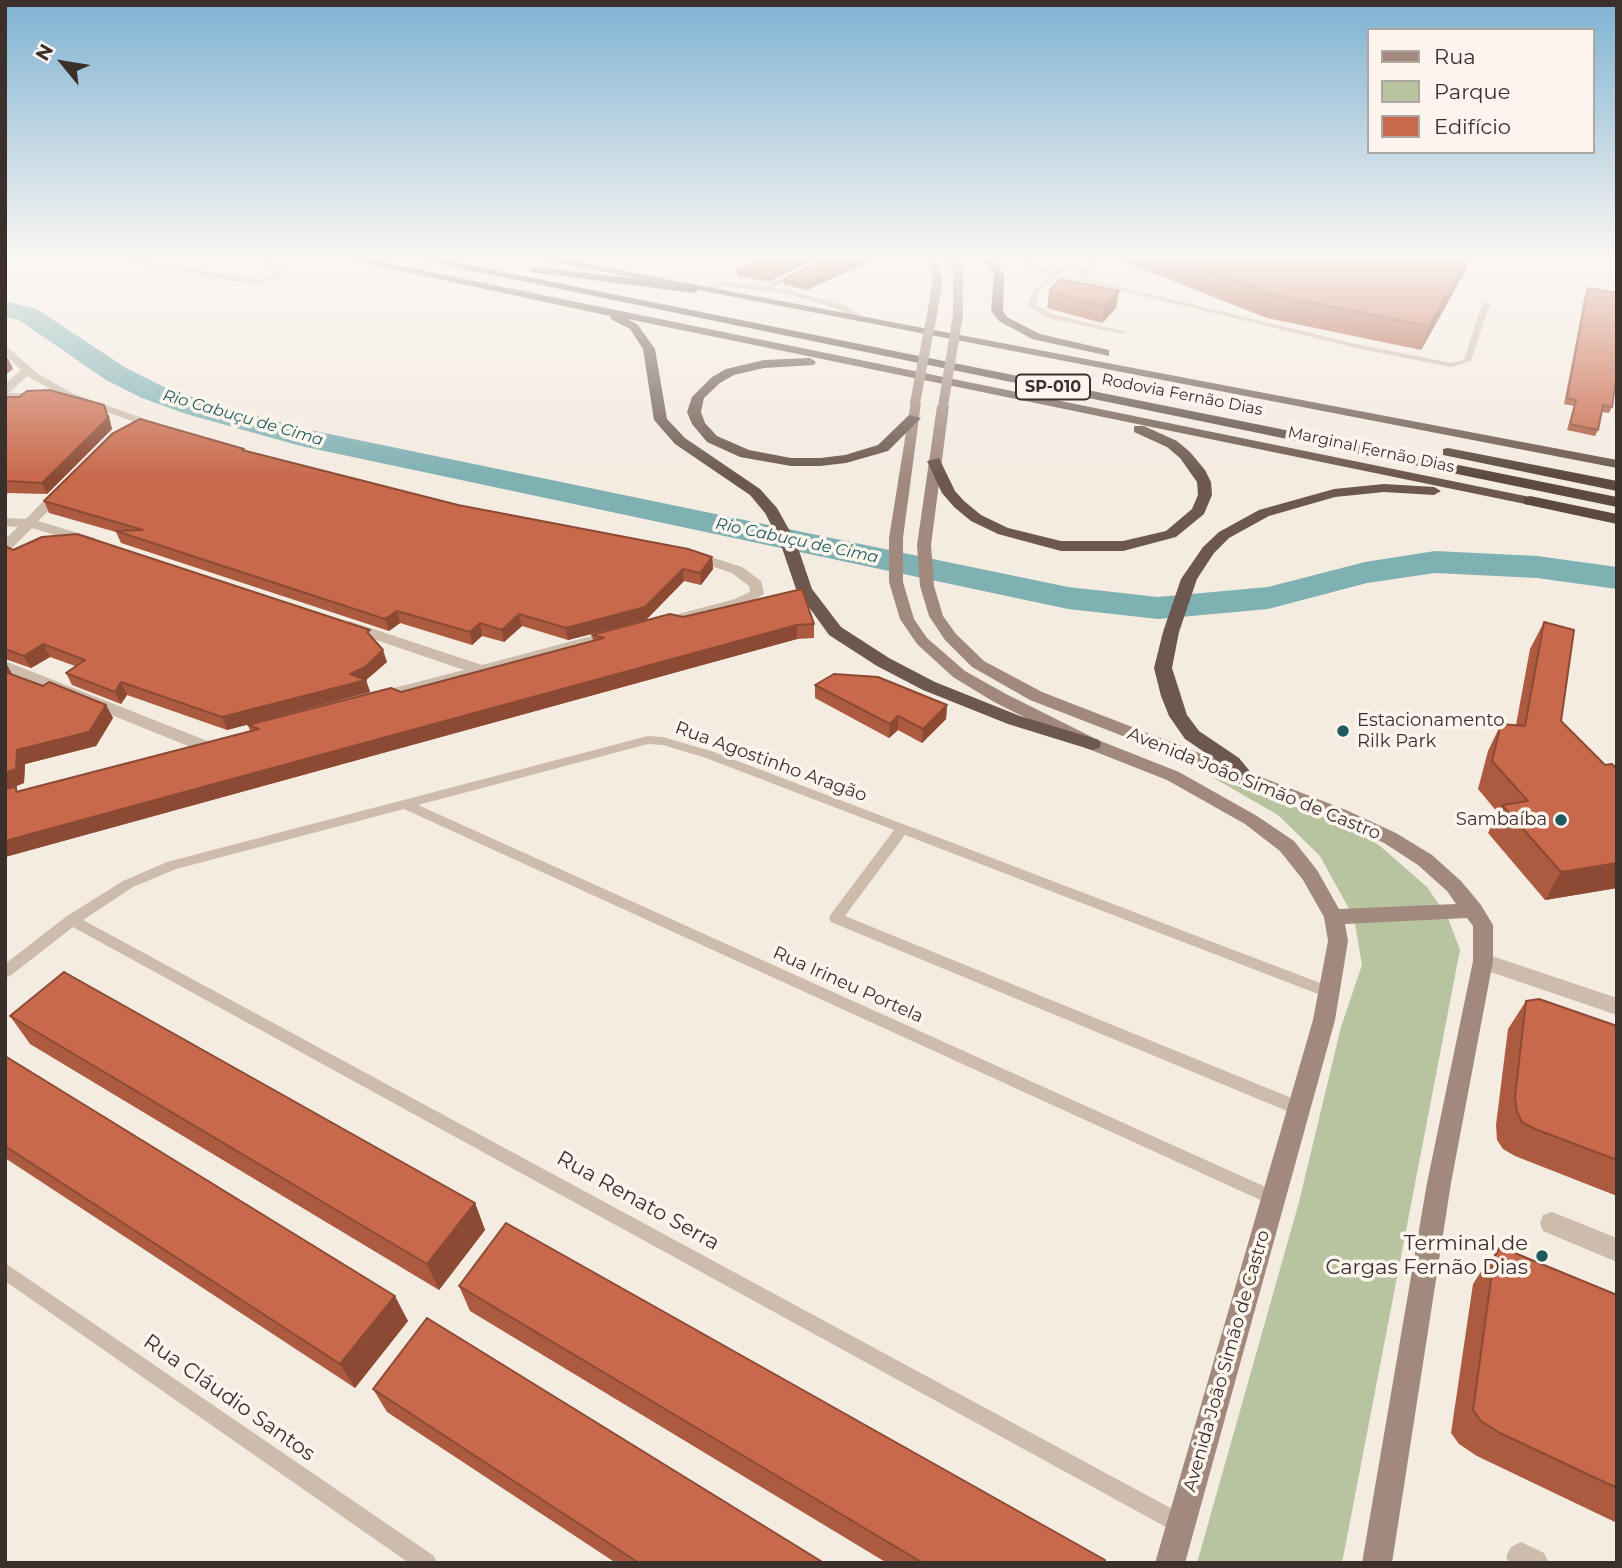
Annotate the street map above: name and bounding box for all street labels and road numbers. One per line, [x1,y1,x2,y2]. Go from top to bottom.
street label: Rodovia Fernão Dias [1100,370,1264,420]
road number: SP-010 [1016,374,1090,400]
street label: Marginal Fernão Dias [1286,423,1456,477]
street label: Rua Agostinho Aragão [672,717,870,807]
street label: Avenida João Simão de Castro [1124,723,1384,845]
street label: Rua Irineu Portela [769,942,927,1028]
street label: Rua Renato Serra [552,1146,724,1256]
street label: Avenida João Simão de Castro [1179,1228,1275,1494]
street label: Rua Cláudio Santos [138,1329,320,1467]

